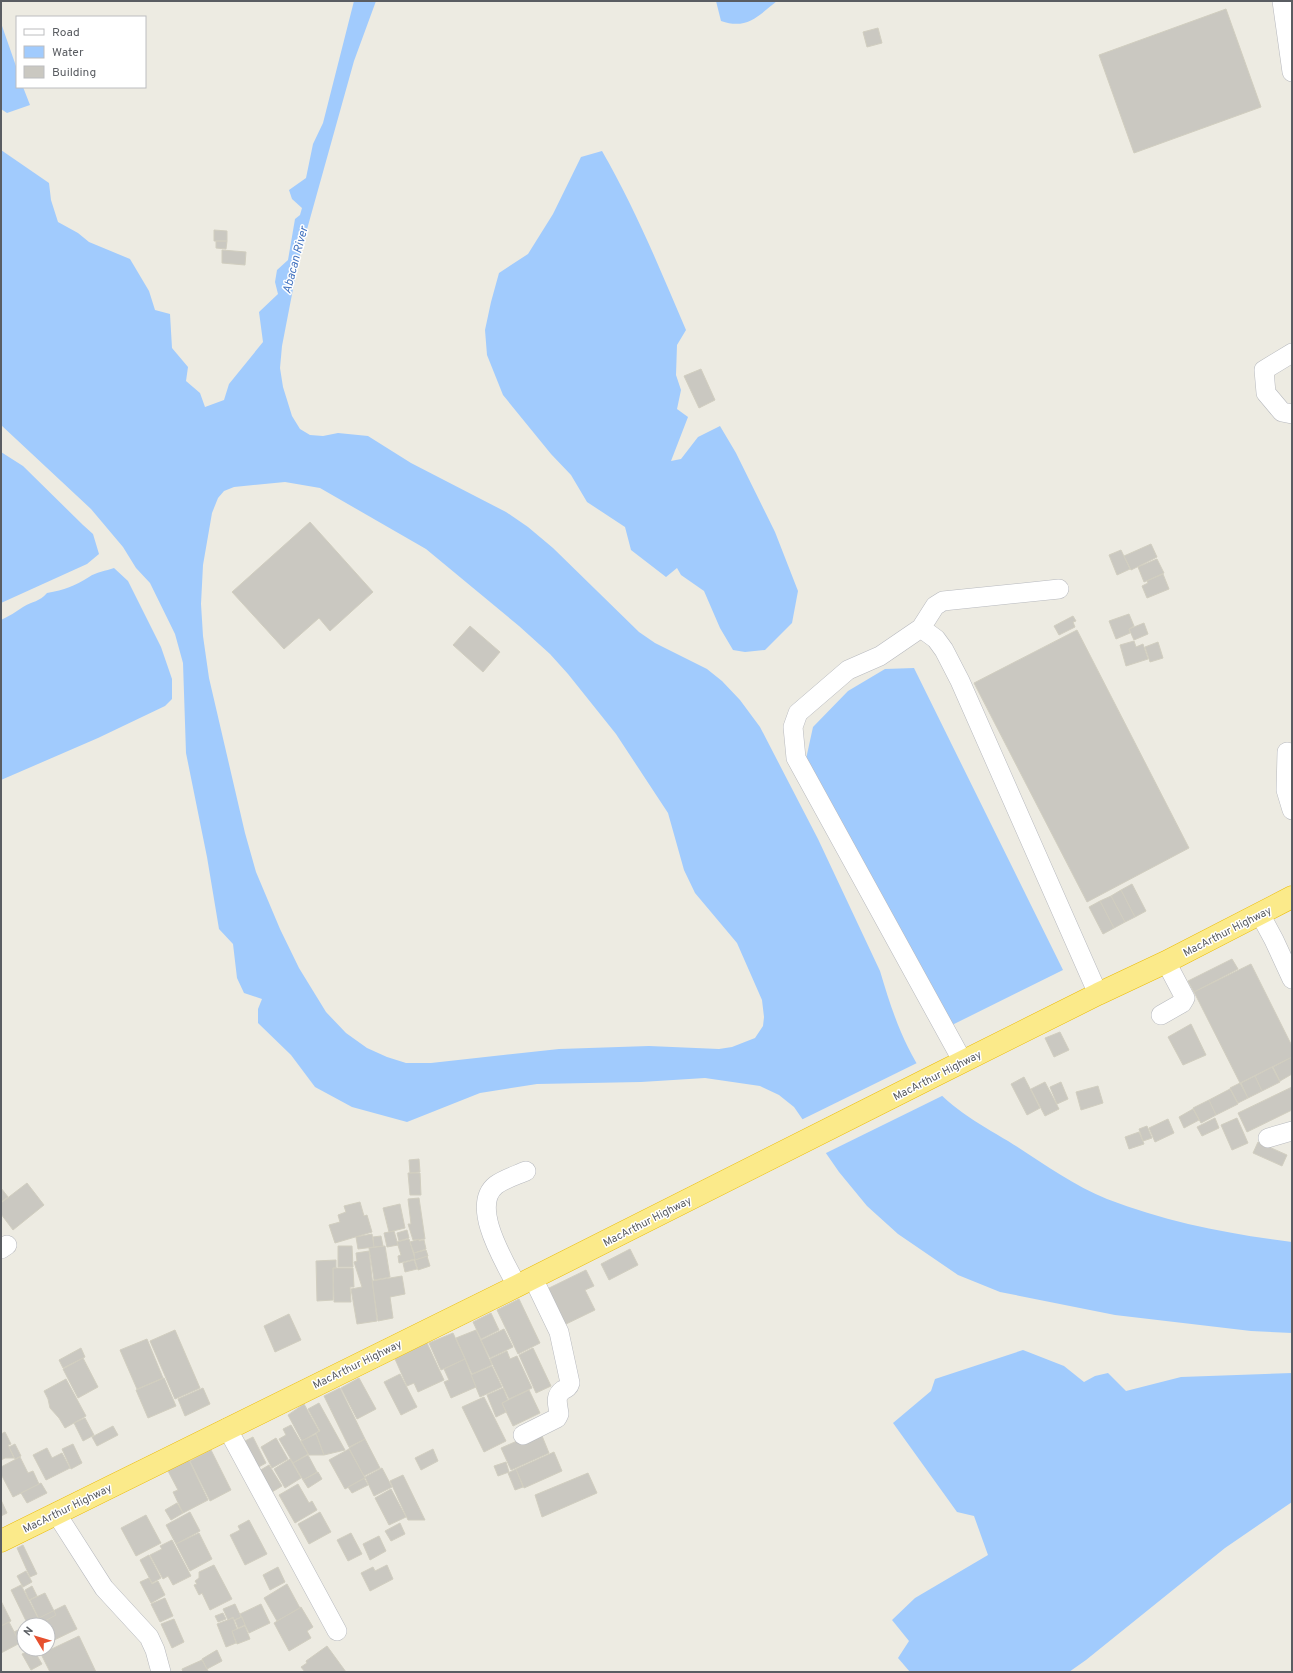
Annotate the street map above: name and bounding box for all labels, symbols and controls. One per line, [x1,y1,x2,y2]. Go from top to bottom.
legend [16,16,146,88]
text: Road [52,25,80,41]
text: Water [52,45,84,61]
text: Building [52,65,96,81]
water label: Abacan River [279,224,313,296]
street label: MacArthur Highway [1181,903,1274,960]
street label: MacArthur Highway [891,1047,984,1104]
street label: MacArthur Highway [601,1193,694,1250]
street label: MacArthur Highway [311,1337,404,1393]
street label: MacArthur Highway [21,1481,114,1537]
north arrow [16,1617,56,1657]
text: N [21,1624,37,1639]

